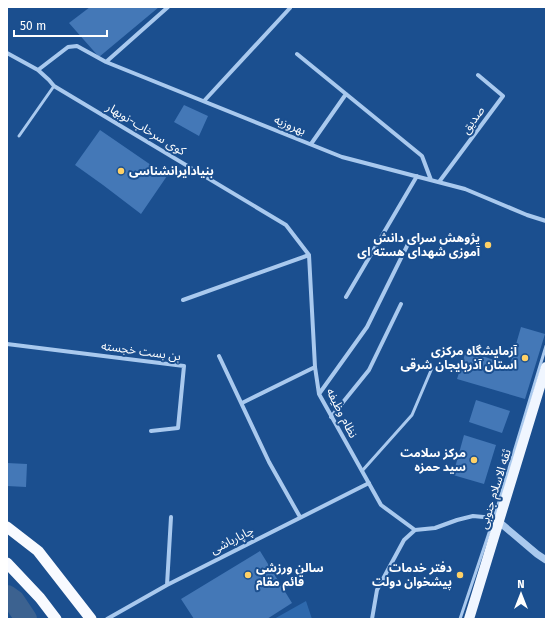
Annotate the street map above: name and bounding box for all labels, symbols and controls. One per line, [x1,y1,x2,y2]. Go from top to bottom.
scale bar [14,12,107,38]
text: 50 m [20,19,46,33]
street label: کوی سرخاب-نوبهار [103,99,189,159]
street label: صدیق [458,103,489,137]
street label: بهروزیه [272,112,308,138]
place label: بنیادایرانشناسی [129,164,214,178]
marker: بنیادایرانشناسی [116,166,126,176]
place label: پژوهش سرای دانش آموزی شهدای هسته ای [357,231,481,259]
marker: پژوهش سرای دانش آموزی شهدای هسته ای [483,240,493,250]
street label: بن بست خجسته [100,338,182,364]
place label: آزمایشگاه مرکزی استان آذربایجان شرقی [400,344,518,372]
marker: آزمایشگاه مرکزی استان آذربایجان شرقی [520,353,530,363]
street label: نظام وظیفه [322,386,360,441]
place label: مرکز سلامت سید حمزه [400,446,466,474]
street label: ثقه الاسلام جنوبی [476,447,516,531]
marker: مرکز سلامت سید حمزه [469,455,479,465]
street label: چاپارباشی [208,523,256,558]
place label: سالن ورزشی قائم مقام [256,561,324,591]
place label: دفتر خدمات پیشخوان دولت [372,561,452,591]
marker: سالن ورزشی قائم مقام [243,570,253,580]
marker: دفتر خدمات پیشخوان دولت [455,570,465,580]
north arrow [501,574,541,614]
text: N [517,578,525,591]

